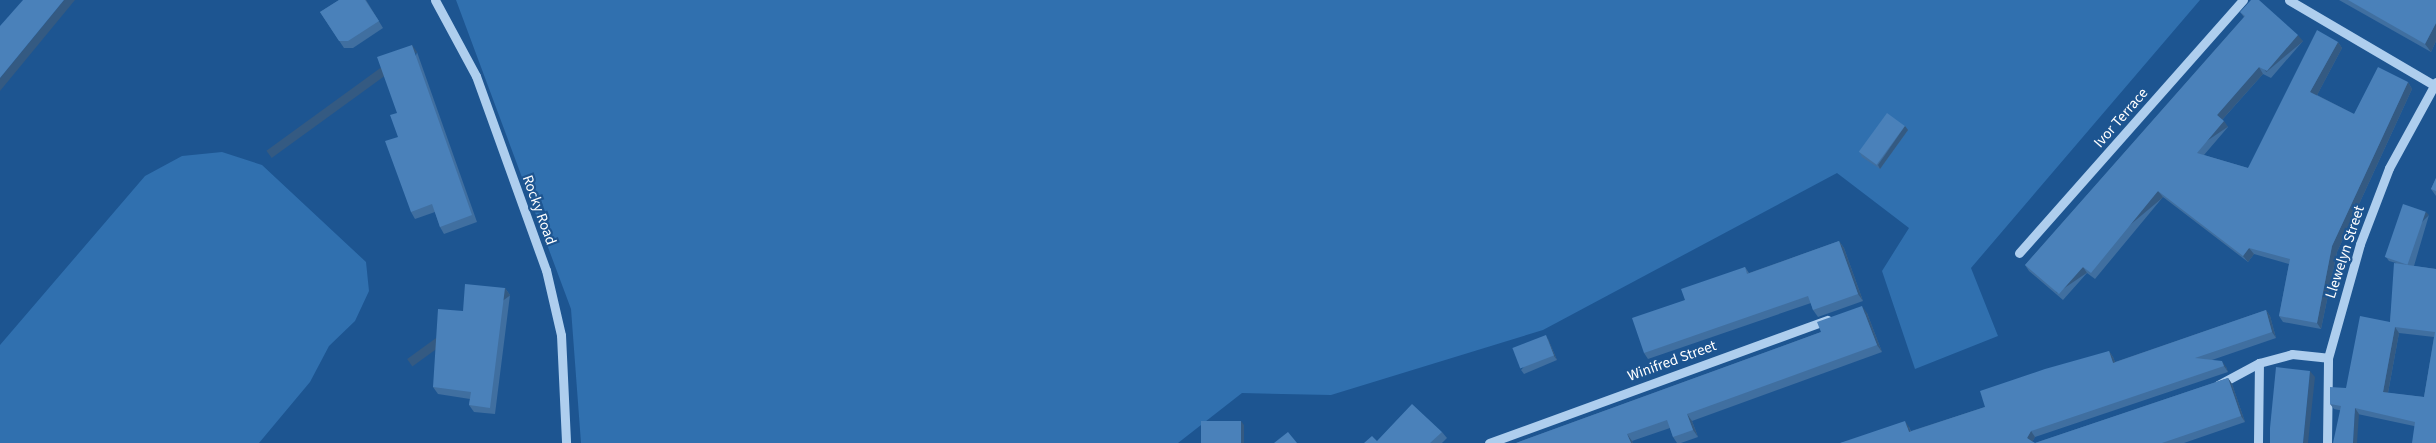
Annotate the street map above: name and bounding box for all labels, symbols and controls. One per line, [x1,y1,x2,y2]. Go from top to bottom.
street label: Ivor Terrace [2090,84,2152,152]
street label: Rocky Road [518,173,560,247]
street label: Llewelyn Street [2322,203,2368,301]
street label: Winifred Street [1625,337,1719,385]

